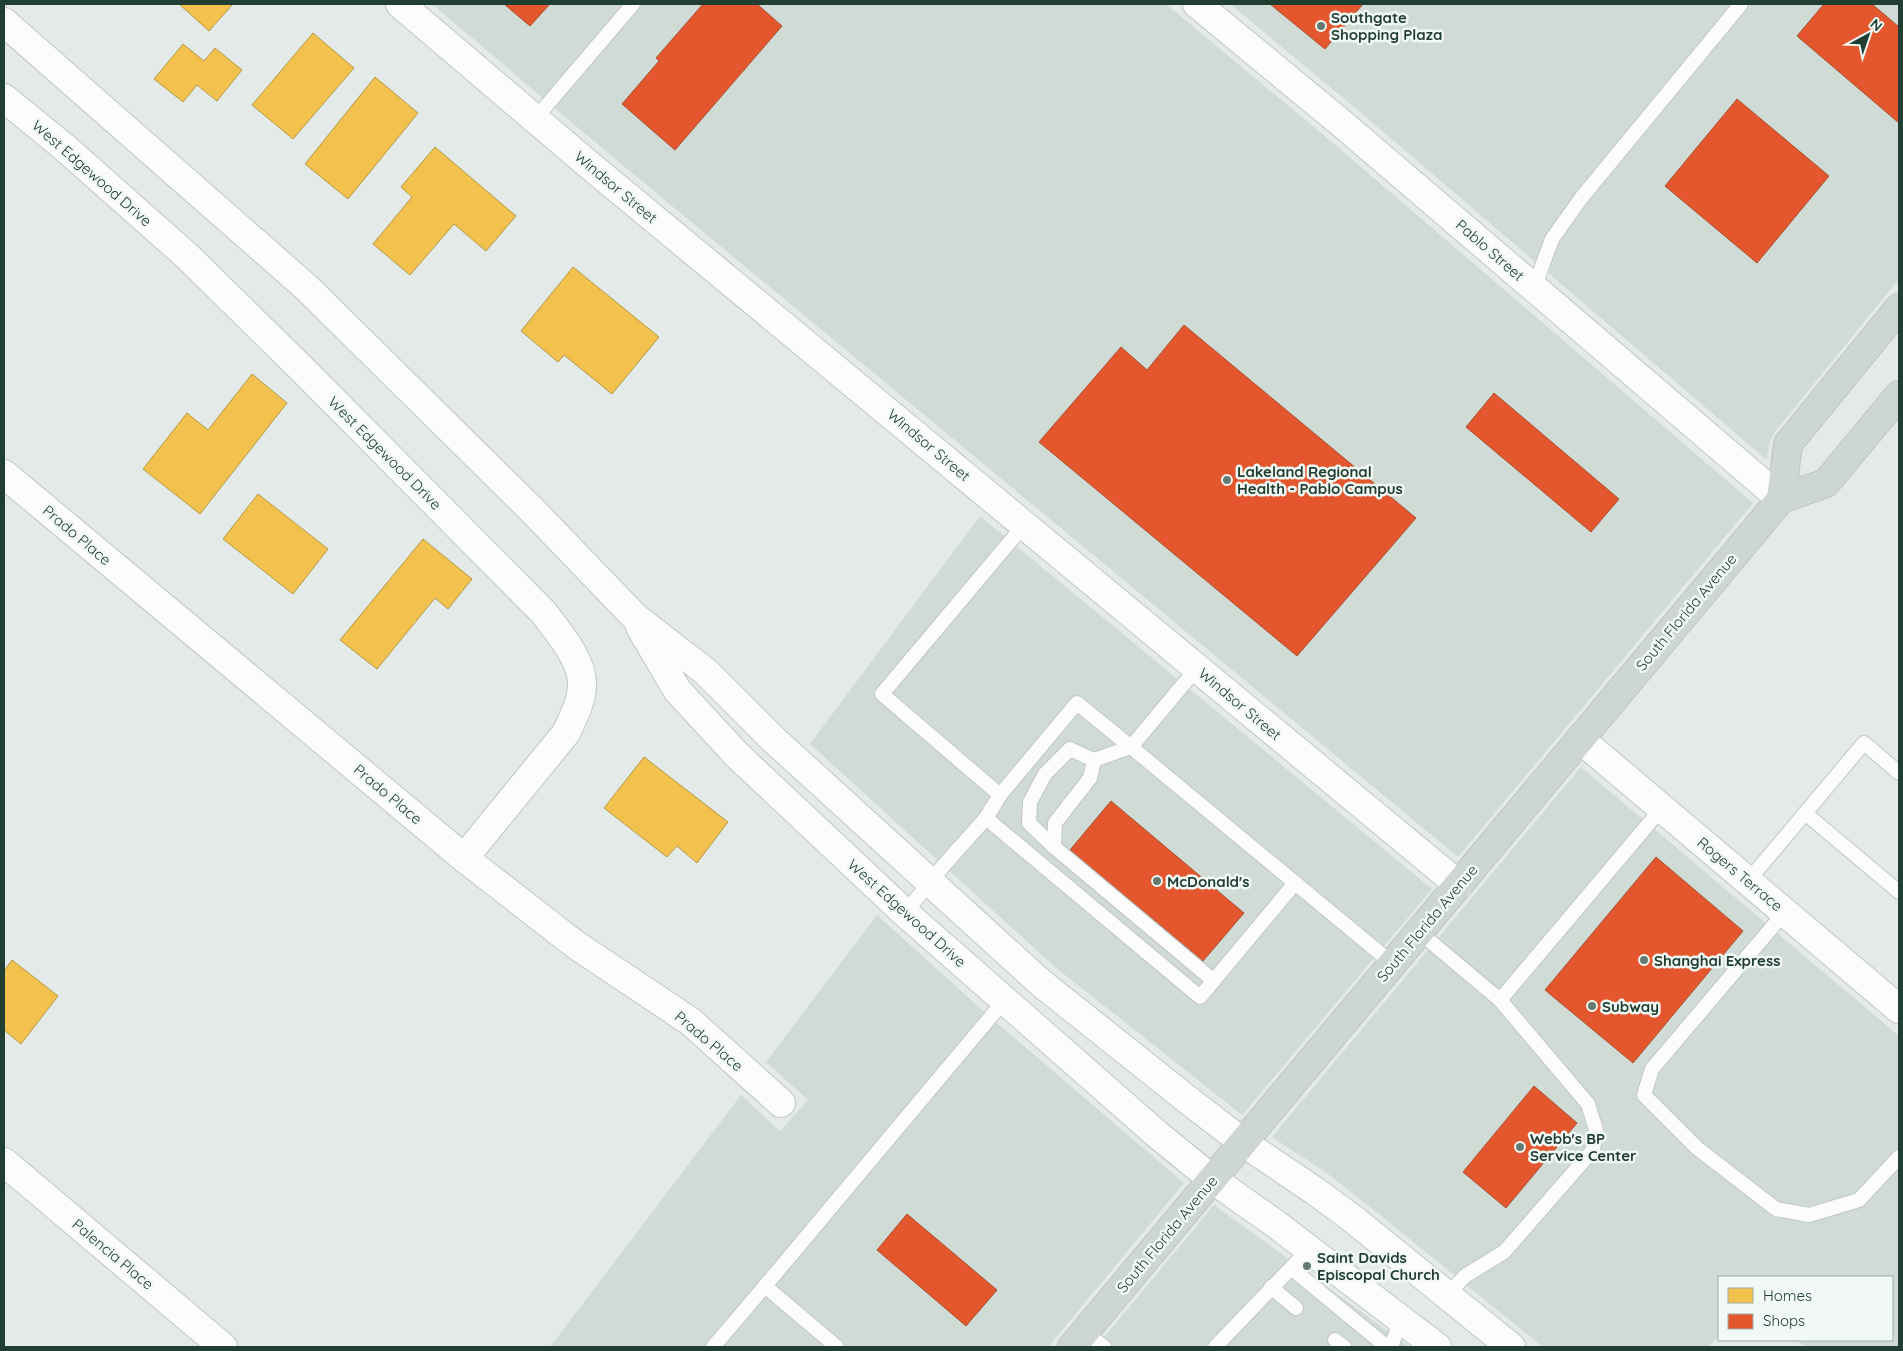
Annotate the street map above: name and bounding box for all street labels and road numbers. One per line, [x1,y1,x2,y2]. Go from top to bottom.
street label: West Edgewood Drive [28,116,156,230]
street label: Windsor Street [571,147,661,227]
street label: Pablo Street [1452,215,1528,285]
street label: West Edgewood Drive [324,392,446,514]
street label: Windsor Street [884,405,974,485]
street label: Prado Place [39,501,115,569]
street label: South Florida Avenue [1631,550,1741,674]
street label: Windsor Street [1195,664,1285,744]
street label: Prado Place [350,760,426,828]
street label: Rogers Terrace [1693,833,1787,915]
street label: West Edgewood Drive [844,855,970,971]
street label: South Florida Avenue [1372,861,1482,985]
street label: Prado Place [671,1007,747,1075]
street label: South Florida Avenue [1112,1172,1222,1296]
street label: Palencia Place [68,1214,158,1294]

